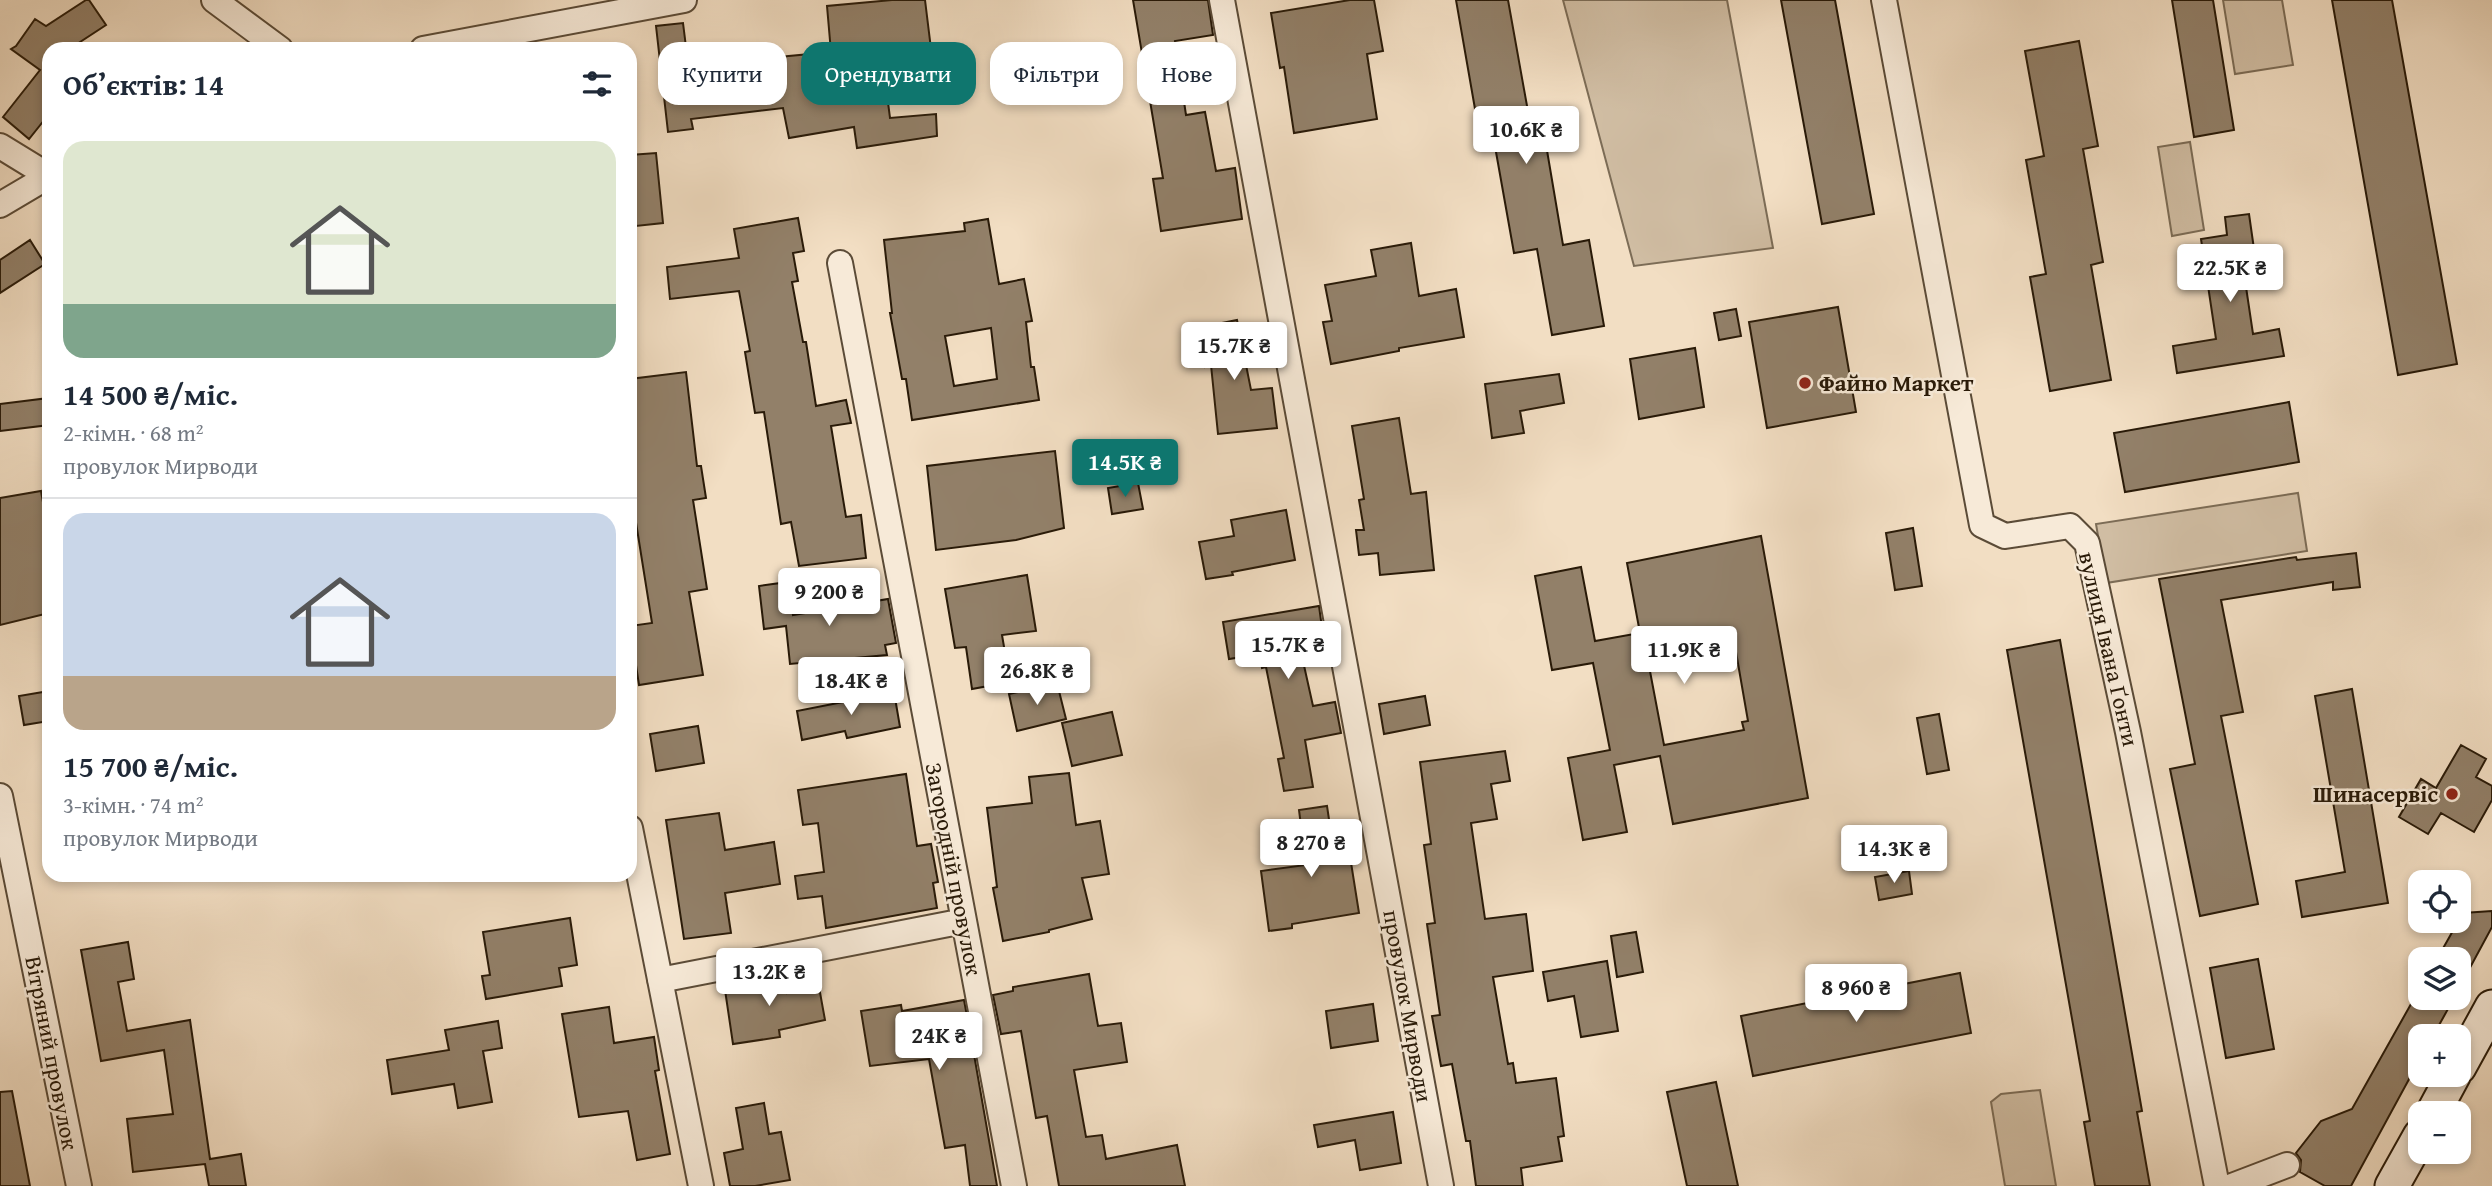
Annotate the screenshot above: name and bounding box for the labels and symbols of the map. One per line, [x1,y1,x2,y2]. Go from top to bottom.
pin: 10.6K ₴ [1461,106,1591,166]
pin: 22.5K ₴ [2165,244,2295,304]
pin: 15.7K ₴ [1169,322,1299,382]
place label: Файно Маркет [1819,366,1974,399]
marker: Файно Маркет [1797,375,1813,391]
pin: 14.5K ₴ [1060,440,1190,499]
street label: вулиця Івана Ґонти [2071,548,2148,750]
pin: 9 200 ₴ [764,568,894,628]
pin: 15.7K ₴ [1223,622,1353,681]
pin: 11.9K ₴ [1619,626,1749,686]
pin: 26.8K ₴ [972,648,1102,707]
pin: 18.4K ₴ [786,658,916,717]
street label: Загородній провулок [918,760,991,978]
place label: Шинасервіс [2313,777,2438,810]
marker: Шинасервіс [2444,786,2460,802]
pin: 8 270 ₴ [1246,820,1376,879]
pin: 14.3K ₴ [1829,826,1959,885]
street label: провулок Мирводи [1375,907,1442,1105]
pin: 13.2K ₴ [704,948,834,1008]
street label: Вітряний провулок [18,953,87,1153]
pin: 8 960 ₴ [1791,964,1921,1024]
pin: 24K ₴ [890,1012,988,1072]

